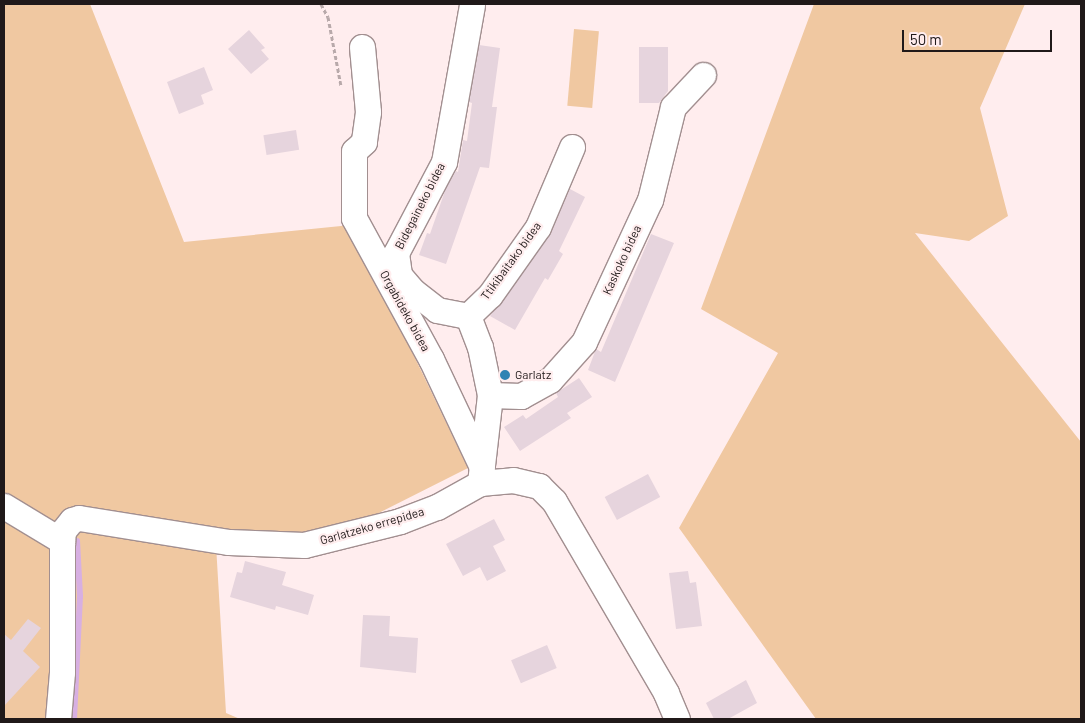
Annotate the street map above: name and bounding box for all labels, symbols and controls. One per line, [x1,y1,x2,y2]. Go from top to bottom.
scale bar [905,20,1055,52]
text: 50 m [910,30,942,48]
street label: Bidegaineko bidea [392,160,448,252]
street label: Ttikibaitako bidea [478,219,544,303]
street label: Kaskoko bidea [600,223,644,297]
street label: Orgabideko bidea [377,268,433,354]
place label: Garlatz [515,368,551,382]
marker: Garlatz [499,369,511,381]
street label: Garlatzeko errepidea [318,504,426,548]

